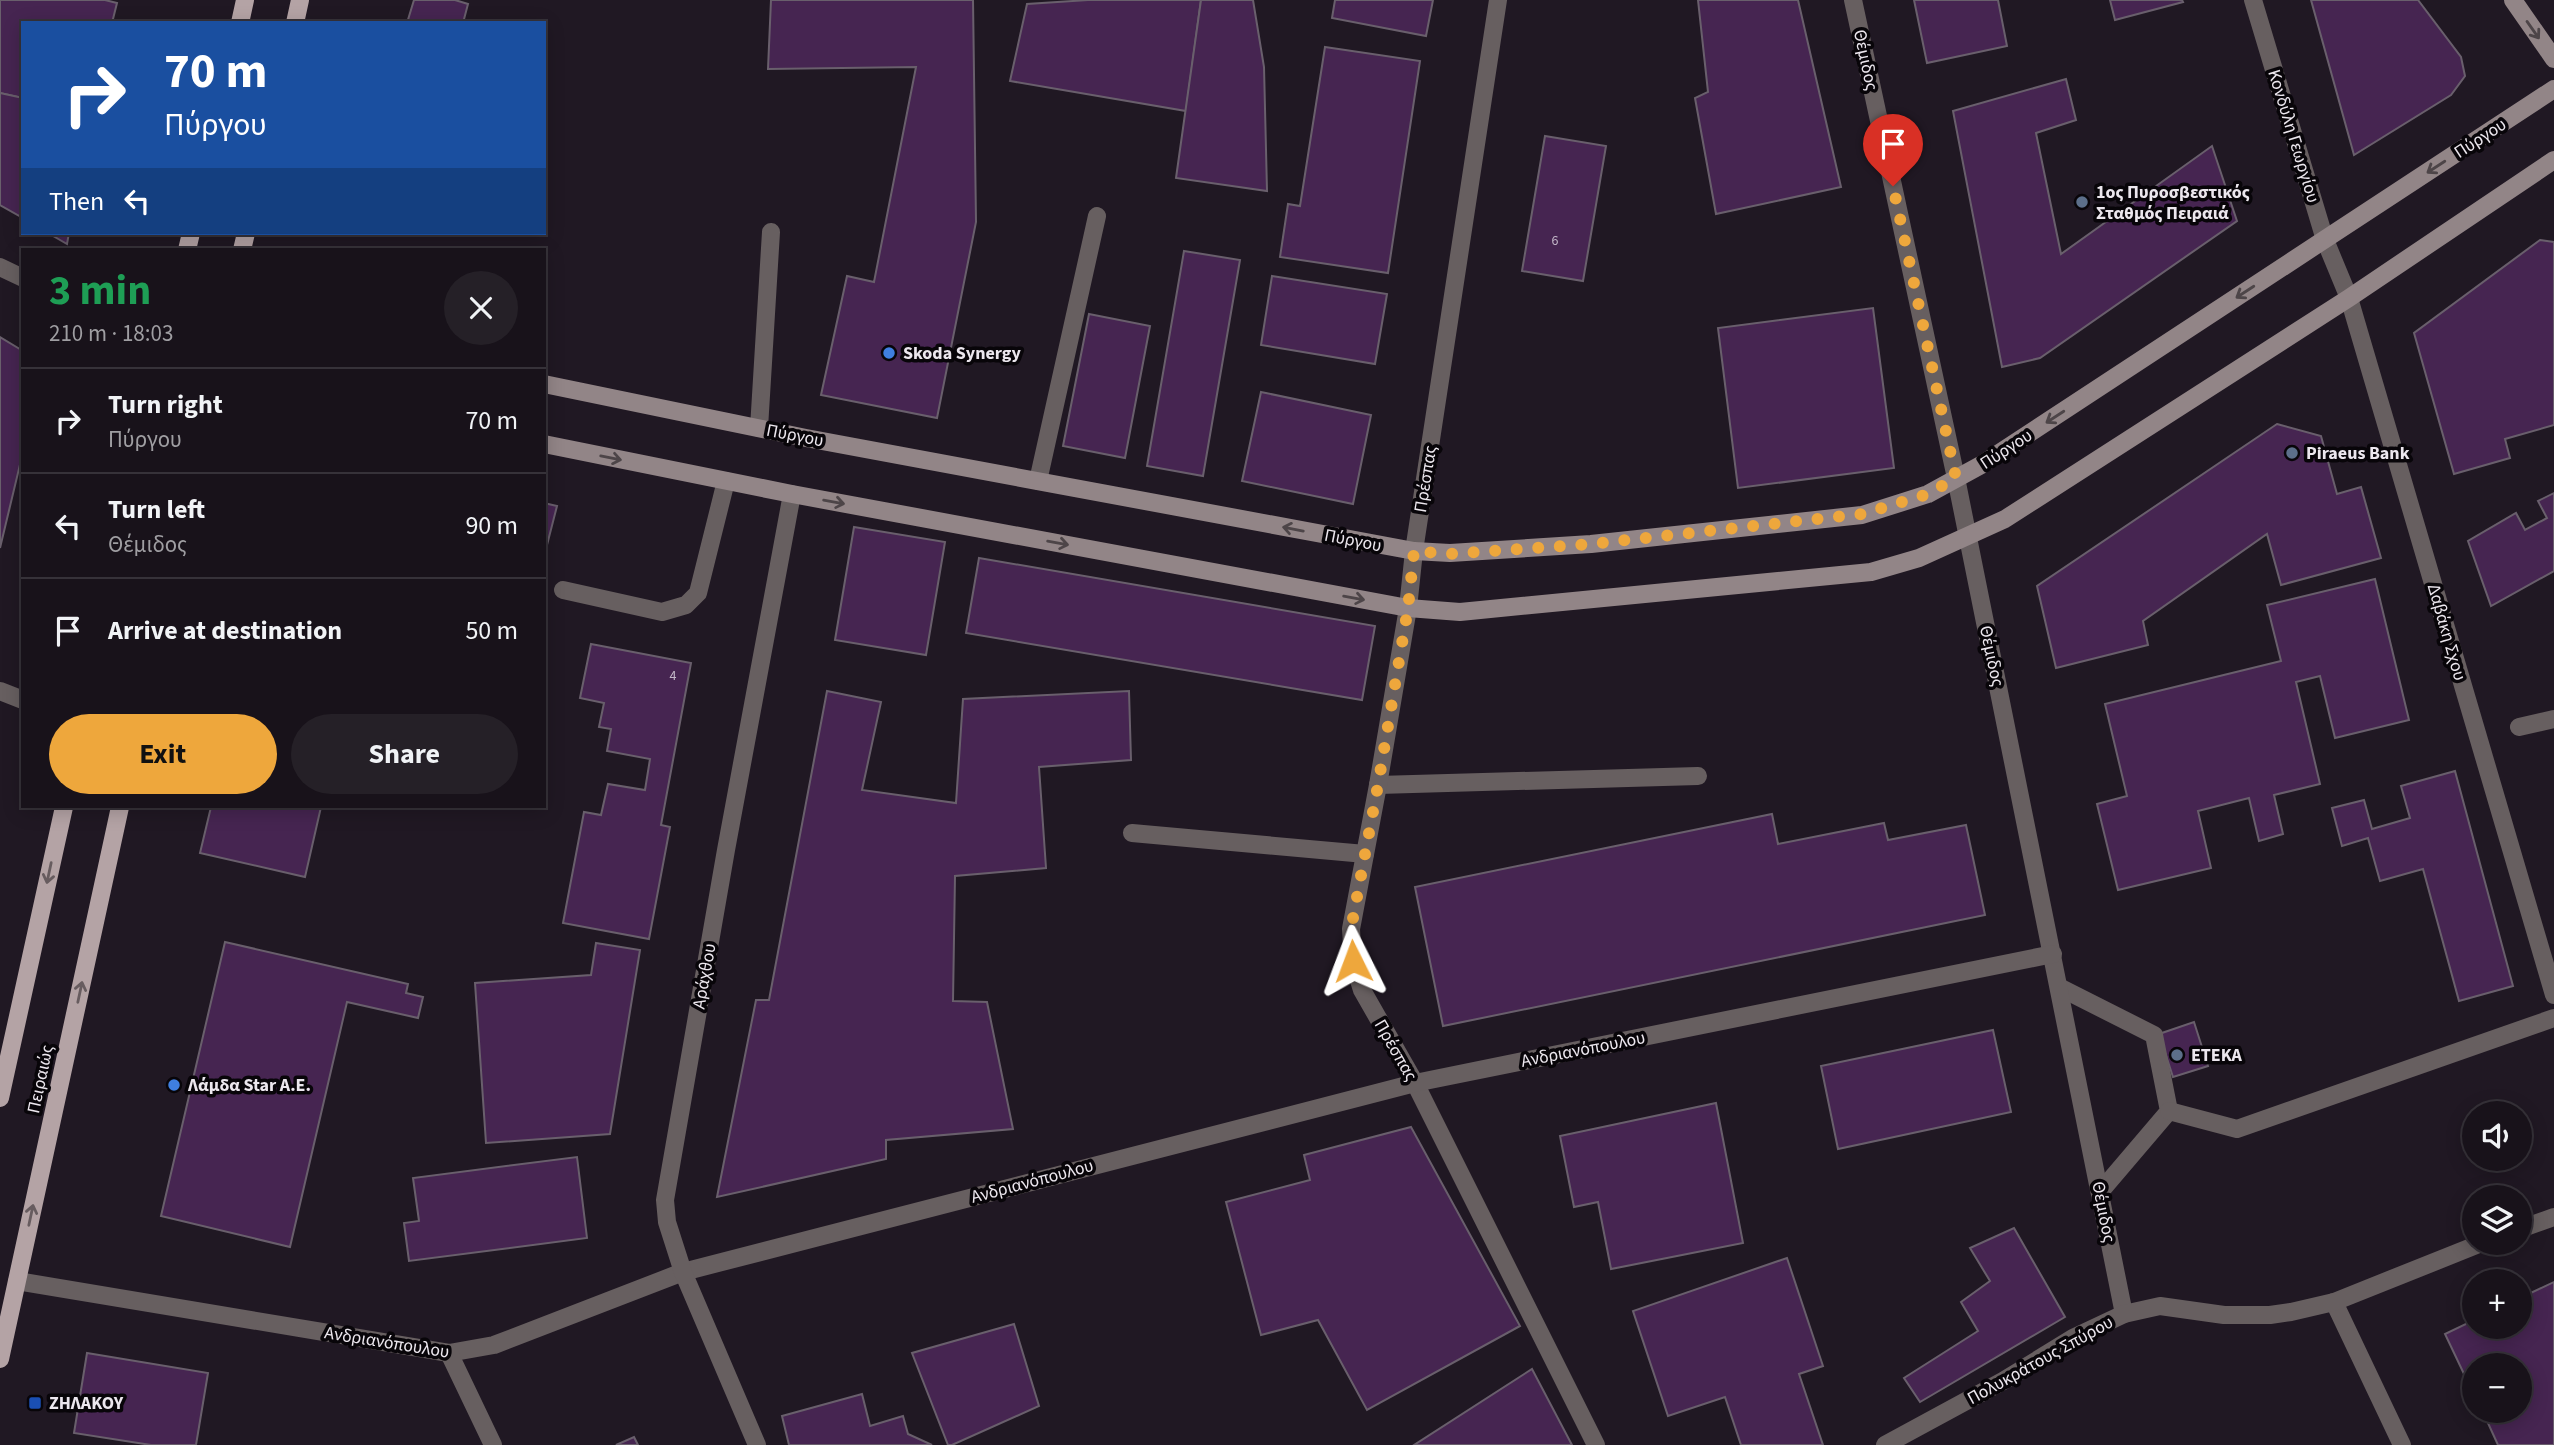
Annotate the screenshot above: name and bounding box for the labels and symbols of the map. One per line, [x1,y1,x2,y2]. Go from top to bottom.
one-way arrow [2526,20,2540,39]
street label: Θέμιδος [1847,27,1884,93]
street label: Κονδύλη Γεωργίου [2261,66,2326,206]
street label: Πύργου [2449,112,2511,165]
pin [1863,114,1923,186]
one-way arrow [2426,160,2446,174]
place label: 1ος Πυροσβεστικός Σταθμός Πειραιά [2096,180,2250,226]
marker: 1ος Πυροσβεστικός Σταθμός Πειραιά [2074,194,2090,210]
house number: 6 [1552,231,1559,251]
one-way arrow [2236,285,2256,299]
place label: Skoda Synergy [903,341,1021,366]
marker: Skoda Synergy [881,345,897,361]
one-way arrow [2046,410,2065,424]
street label: Πύργου [764,418,826,453]
street label: Πύργου [1975,423,2037,476]
place label: Piraeus Bank [2306,441,2410,466]
street label: Πρέσπας [1408,444,1443,514]
marker: Piraeus Bank [2284,445,2300,461]
one-way arrow [599,451,622,465]
one-way arrow [822,496,845,509]
one-way arrow [1282,521,1305,535]
street label: Πύργου [1322,523,1384,558]
one-way arrow [1046,537,1069,550]
street label: Δαβάκη Σχου [2421,581,2472,683]
one-way arrow [1342,592,1365,605]
street label: Θέμιδος [1973,623,2010,689]
house number: 4 [670,666,677,686]
one-way arrow [42,861,56,884]
position arrow [1316,924,1390,998]
street label: Αράχθου [686,941,723,1011]
one-way arrow [74,981,87,1004]
street label: Πρέσπας [1368,1015,1423,1086]
street label: Ανδριανόπουλου [1519,1025,1647,1074]
street label: Πειραιώς [21,1042,60,1116]
place label: ΕΤΕΚΑ [2191,1043,2243,1068]
marker: ΕΤΕΚΑ [2169,1047,2185,1063]
place label: Λάμδα Star Α.Ε. [187,1073,311,1098]
marker: Λάμδα Star Α.Ε. [166,1077,182,1093]
street label: Ανδριανόπουλου [968,1153,1096,1210]
street label: Θέμιδος [2085,1179,2122,1245]
one-way arrow [25,1204,39,1227]
street label: Πολυκράτους Σπύρου [1963,1310,2118,1411]
street label: Ανδριανόπουλου [323,1320,451,1365]
place label: ΖΗΛΑΚΟΥ [49,1391,124,1416]
marker: ΖΗΛΑΚΟΥ [27,1395,43,1411]

